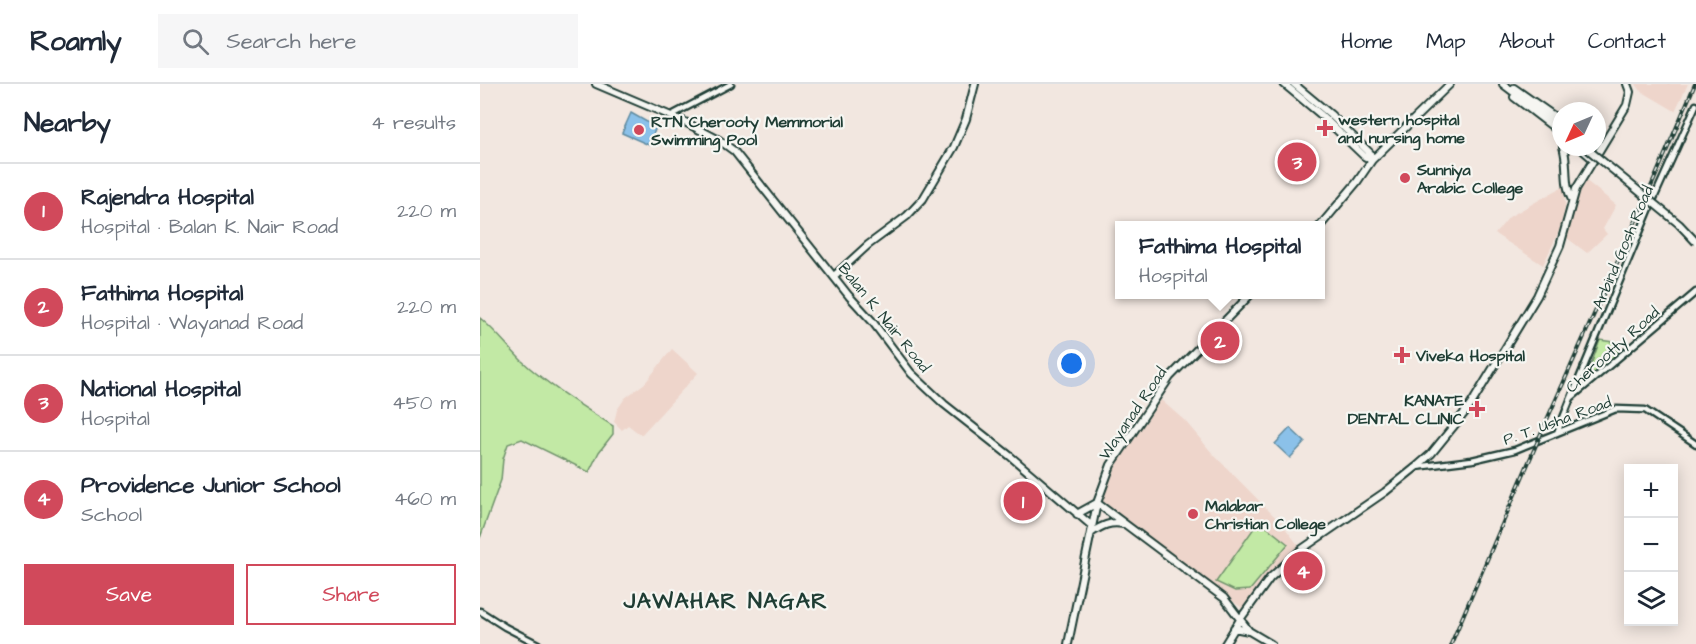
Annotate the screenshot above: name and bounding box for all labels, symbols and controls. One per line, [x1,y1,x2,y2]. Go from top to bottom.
search box [158,14,578,68]
text: Roamly [30,22,122,61]
icon: search [179,25,212,58]
text: Search here [227,26,356,57]
text: Home [1341,27,1393,56]
text: Map [1426,27,1466,56]
text: About [1499,27,1555,56]
text: Contact [1588,27,1666,56]
north arrow [1552,102,1606,156]
text: Nearby [24,105,111,141]
text: 4 results [371,109,456,137]
place label: western hospital and nursing home [1337,109,1465,151]
place label: RTN Cherooty Memmorial Swimming Pool [650,111,843,153]
marker: western hospital and nursing home [1316,119,1334,137]
marker: RTN Cherooty Memmorial Swimming Pool [632,123,646,137]
pin: 3 [1278,140,1316,184]
place label: Sunniya Arabic College [1416,159,1523,201]
marker: Sunniya Arabic College [1398,171,1412,185]
text: Rajendra Hospital [81,182,254,213]
street label: Arbind Gosh Road [1587,182,1659,313]
text: 1 [42,197,45,225]
text: 220 m [397,197,456,225]
text: Hospital · Balan K. Nair Road [81,213,338,241]
popup [1115,221,1325,299]
text: Fathima Hospital [1139,231,1301,262]
street label: Balan K. Nair Road [833,258,935,377]
text: Hospital [1139,262,1208,290]
text: Fathima Hospital [81,278,244,309]
text: 2 [38,293,49,321]
text: 220 m [397,293,456,321]
street label: Cherootty Road [1561,302,1665,399]
text: Hospital · Wayanad Road [81,309,303,337]
pin: 2 [1200,318,1240,364]
place label: Viveka Hospital [1415,345,1525,367]
marker: Viveka Hospital [1393,346,1411,364]
your location [1057,349,1086,378]
street label: Wayanad Road [1094,363,1173,465]
text: National Hospital [81,374,241,405]
text: 3 [38,389,49,417]
text: 450 m [392,389,456,417]
place label: KANATE DENTAL CLINIC [1348,390,1465,430]
street label: P. T. Usha Road [1500,391,1615,451]
marker: KANATE DENTAL CLINIC [1468,400,1486,418]
text: Hospital [81,405,150,433]
map controls [1624,464,1678,626]
button: + [1624,464,1678,518]
text: Providence Junior School [81,470,341,501]
pin: 1 [1004,478,1042,524]
text: 4 [37,485,50,513]
text: 460 m [394,485,456,513]
place label: Malabar Christian College [1205,495,1326,537]
text: School [81,501,142,529]
marker: Malabar Christian College [1186,507,1200,521]
button: − [1624,518,1678,572]
pin: 4 [1284,548,1322,594]
button: Save [24,564,234,625]
button: Share [246,564,456,625]
button: layers [1624,572,1678,626]
district label: JAWAHAR NAGAR [623,586,828,617]

